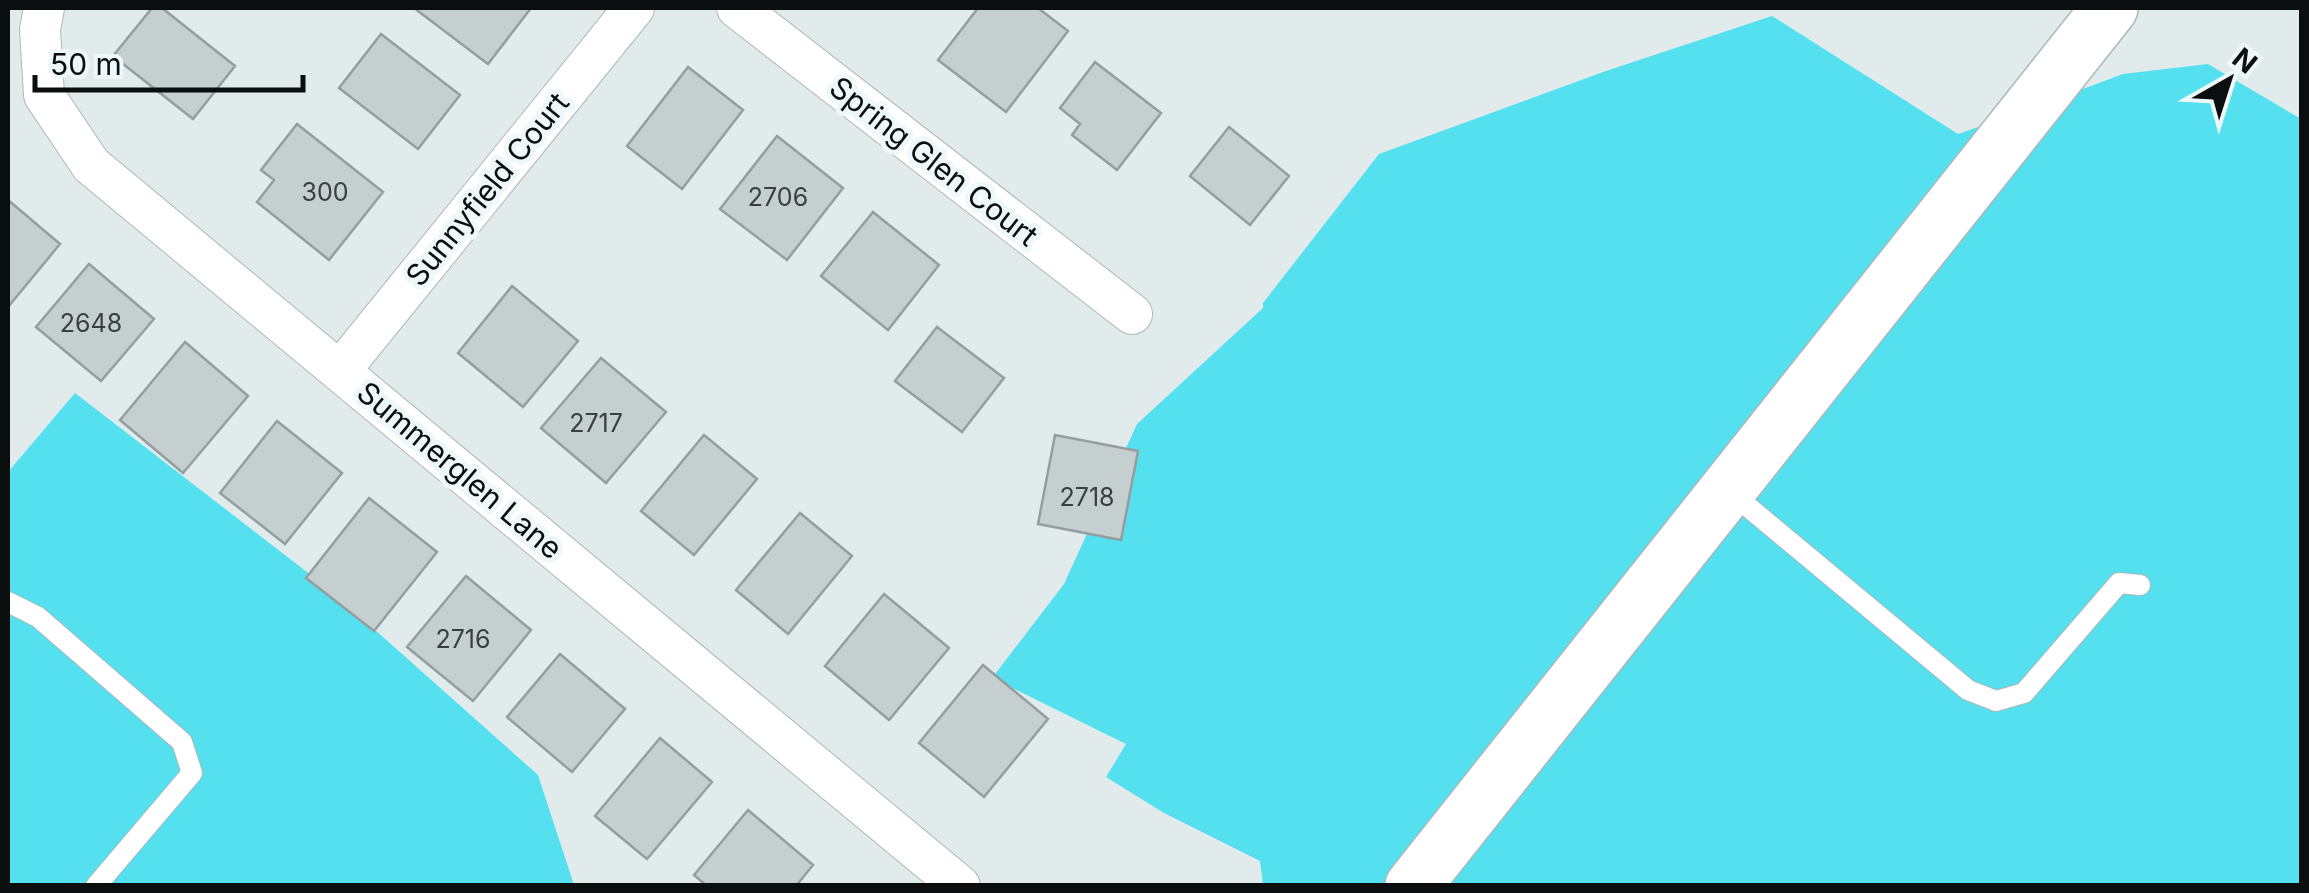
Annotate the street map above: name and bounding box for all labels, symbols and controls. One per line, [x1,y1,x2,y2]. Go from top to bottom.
scale bar [35,30,302,92]
north arrow [2179,30,2279,130]
text: N [2226,41,2264,80]
text: 50 m [50,46,122,82]
street label: Spring Glen Court [823,69,1045,253]
street label: Sunnyfield Court [398,85,576,293]
house number: 300 [302,177,349,207]
house number: 2706 [748,182,808,212]
house number: 2648 [60,308,122,338]
street label: Summerglen Lane [350,374,570,566]
house number: 2717 [569,408,623,438]
house number: 2718 [1059,482,1115,512]
house number: 2716 [435,624,491,654]

